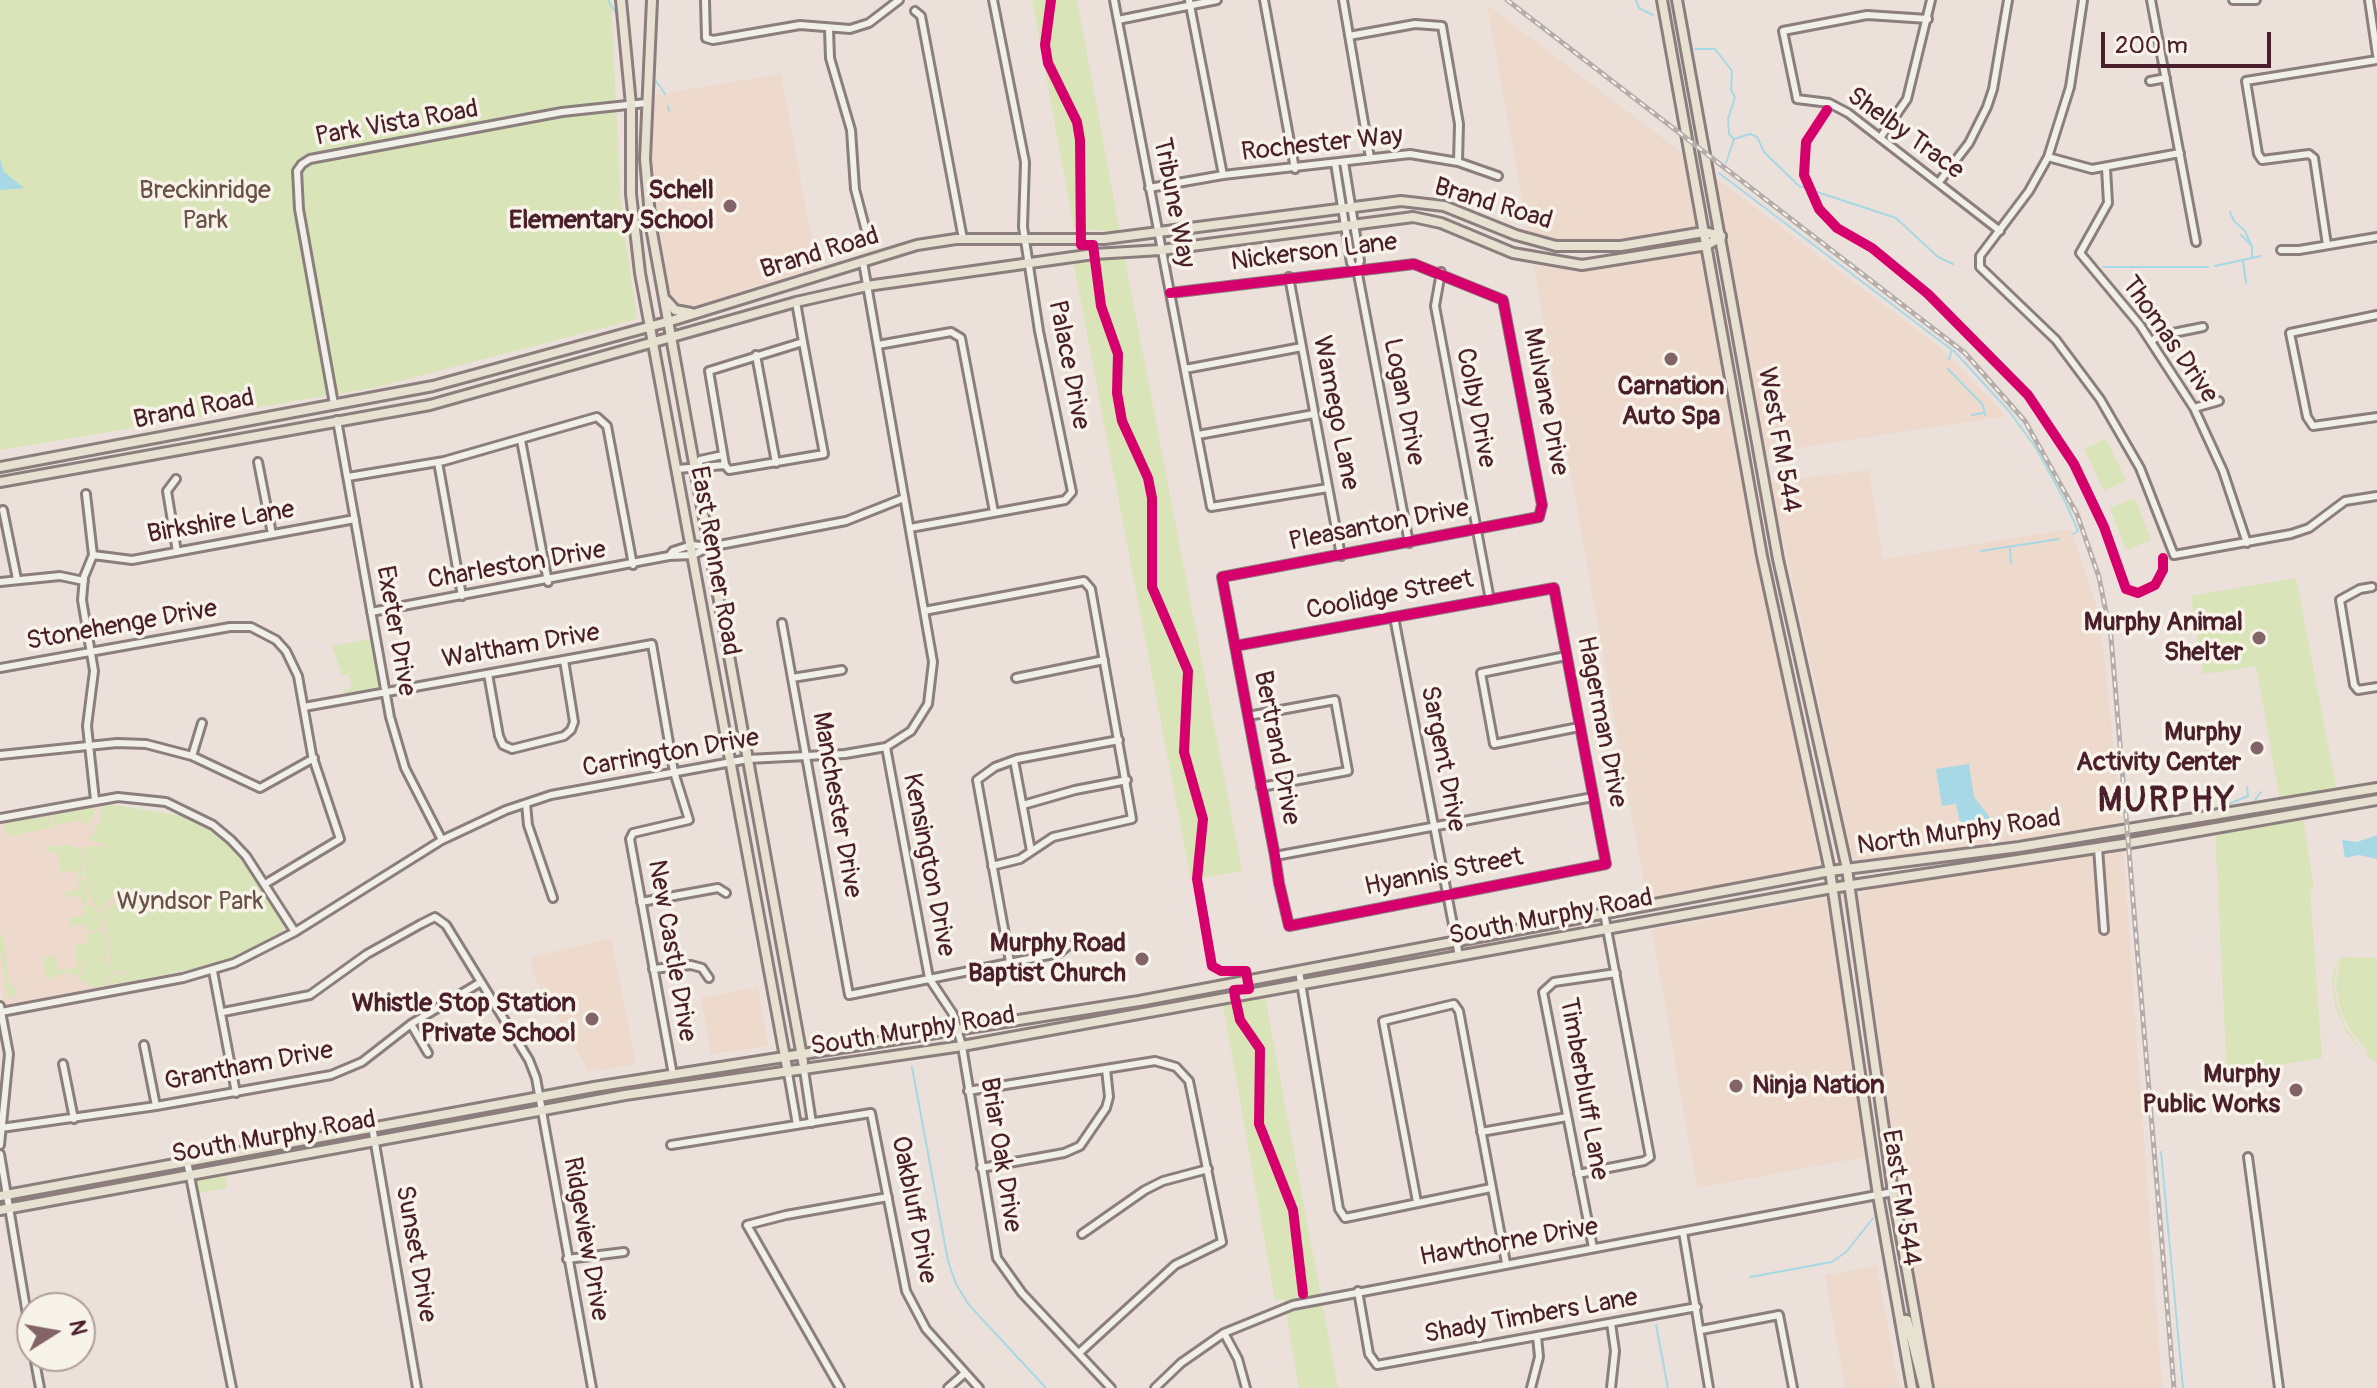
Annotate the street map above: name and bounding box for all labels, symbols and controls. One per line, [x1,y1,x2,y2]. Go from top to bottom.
scale bar [2105,16,2275,66]
text: 200 m [2115,31,2188,60]
street label: Shelby Trace [1840,81,1970,187]
street label: Park Vista Road [313,94,481,154]
street label: Rochester Way [1240,121,1404,169]
street label: Tribune Way [1145,135,1201,271]
street label: Brand Road [1430,172,1556,238]
park label: Breckinridge Park [139,175,271,236]
place label: Schell Elementary School [509,175,714,236]
marker: Schell Elementary School [721,197,739,215]
street label: Brand Road [757,221,883,287]
street label: Nickerson Lane [1229,227,1399,279]
street label: Thomas Drive [2114,271,2224,409]
street label: Palace Drive [1040,298,1096,432]
street label: Mulvane Drive [1515,326,1575,478]
street label: Wamego Lane [1305,333,1365,493]
street label: Logan Drive [1375,336,1431,468]
street label: Colby Drive [1448,346,1502,470]
marker: Carnation Auto Spa [1662,350,1680,368]
street label: West FM 544 [1750,365,1806,515]
place label: Carnation Auto Spa [1618,371,1724,432]
street label: Brand Road [131,383,257,437]
street label: East Renner Road [682,464,746,658]
street label: Pleasanton Drive [1286,493,1472,559]
street label: Birkshire Lane [145,495,297,551]
street label: Charleston Drive [426,535,608,597]
street label: Exeter Drive [368,563,422,699]
street label: Coolidge Street [1304,565,1476,627]
street label: Stonehenge Drive [24,594,220,658]
place label: Murphy Animal Shelter [2084,607,2243,668]
street label: Waltham Drive [440,618,602,676]
marker: Murphy Animal Shelter [2250,629,2268,647]
street label: Hagerman Drive [1569,634,1633,810]
street label: Bertrand Drive [1246,668,1306,828]
street label: Sargent Drive [1413,683,1471,835]
street label: Manchester Drive [804,710,868,900]
place label: Murphy Activity Center [2076,717,2241,778]
street label: Carrington Drive [580,723,762,785]
marker: Murphy Activity Center [2248,739,2266,757]
street label: Kensington Drive [895,771,961,959]
district label: MURPHY [2098,782,2236,822]
street label: North Murphy Road [1855,803,2063,863]
street label: Hyannis Street [1362,842,1526,904]
street label: New Castle Drive [640,858,702,1044]
street label: South Murphy Road [1447,883,1655,953]
park label: Wyndsor Park [117,886,263,918]
place label: Murphy Road Baptist Church [968,928,1126,990]
marker: Murphy Road Baptist Church [1133,950,1151,968]
place label: Whistle Stop Station Private School [352,988,576,1050]
street label: Timberbluff Lane [1552,995,1614,1183]
street label: South Murphy Road [809,1000,1017,1064]
marker: Whistle Stop Station Private School [583,1010,601,1028]
street label: Grantham Drive [162,1035,336,1099]
place label: Murphy Public Works [2142,1059,2280,1120]
place label: Ninja Nation [1752,1070,1885,1102]
street label: Briar Oak Drive [972,1075,1028,1235]
marker: Ninja Nation [1727,1077,1745,1095]
marker: Murphy Public Works [2287,1081,2305,1099]
street label: South Murphy Road [170,1105,378,1171]
street label: East FM 544 [1874,1128,1926,1268]
street label: Oakbluff Drive [883,1134,943,1286]
street label: Ridgeview Drive [555,1155,615,1323]
street label: Sunset Drive [388,1183,442,1325]
street label: Hawthorne Drive [1417,1212,1601,1274]
street label: Shady Timbers Lane [1422,1283,1640,1351]
north arrow [16,1292,96,1372]
text: N [62,1318,93,1338]

